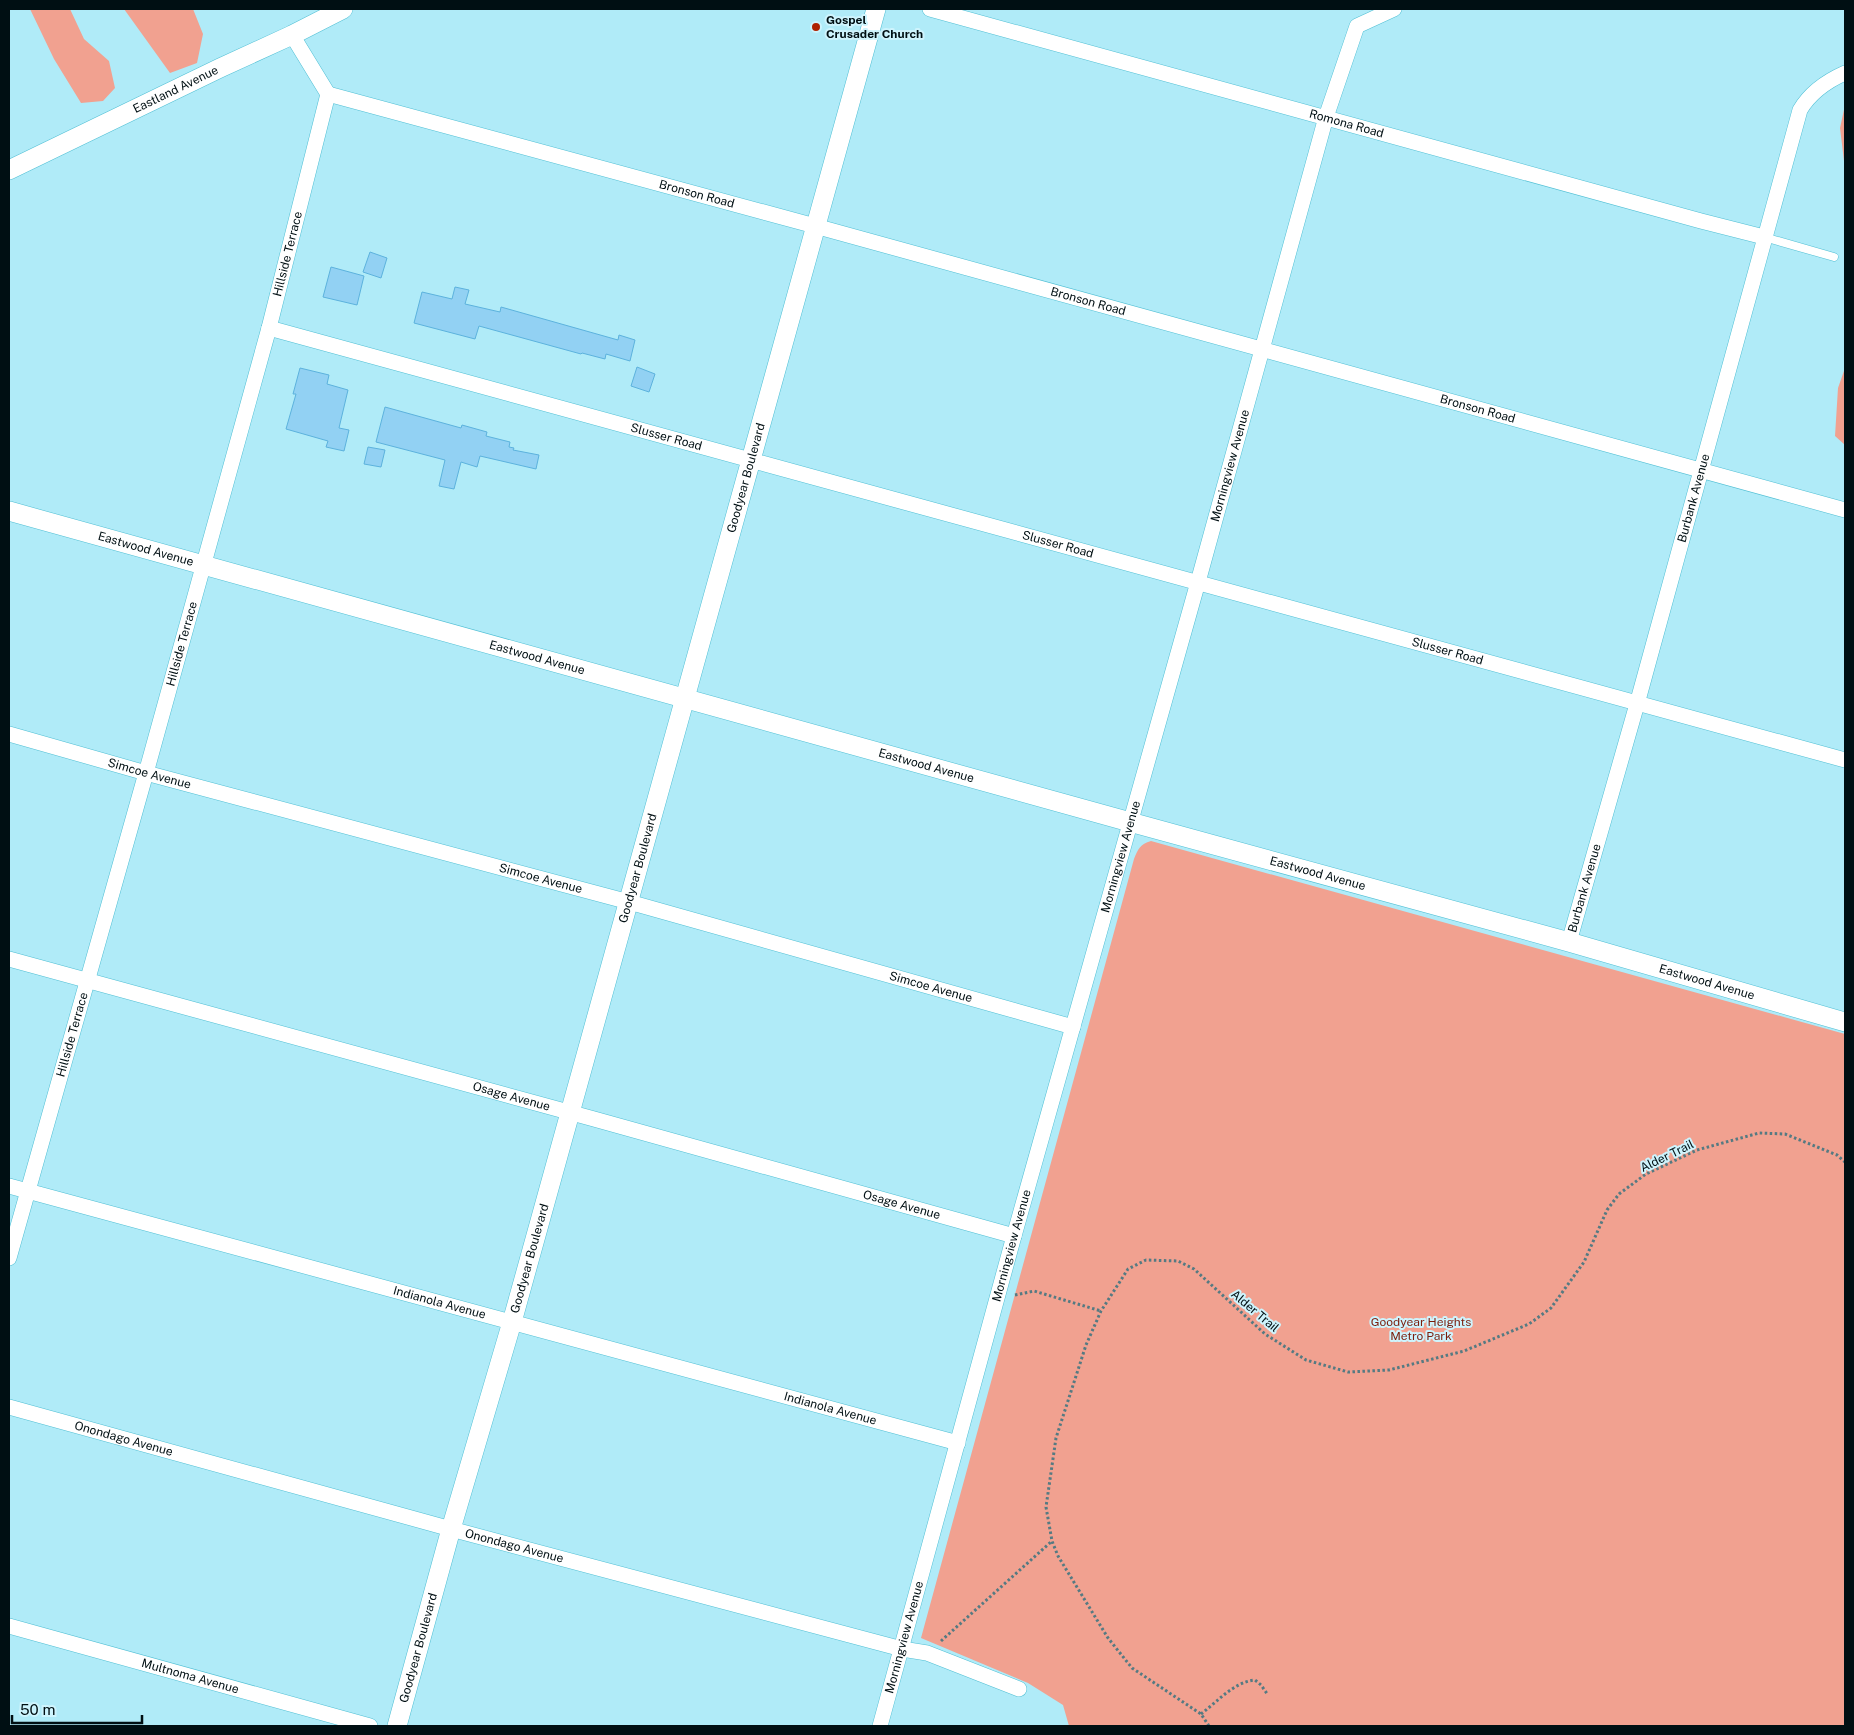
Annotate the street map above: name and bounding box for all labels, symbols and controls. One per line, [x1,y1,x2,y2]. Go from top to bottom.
place label: Gospel Crusader Church [826,13,923,41]
marker: Gospel Crusader Church [810,21,822,33]
street label: Eastland Avenue [131,63,221,116]
street label: Romona Road [1308,107,1385,140]
street label: Bronson Road [657,177,736,211]
street label: Hillside Terrace [270,210,305,298]
street label: Bronson Road [1049,284,1127,318]
street label: Bronson Road [1438,392,1517,426]
street label: Morningview Avenue [1208,408,1252,523]
street label: Slusser Road [629,420,704,453]
street label: Goodyear Boulevard [724,422,768,534]
street label: Burbank Avenue [1675,452,1712,544]
street label: Slusser Road [1021,528,1095,561]
street label: Eastwood Avenue [96,529,195,569]
street label: Hillside Terrace [163,600,200,688]
street label: Slusser Road [1410,635,1485,668]
street label: Eastwood Avenue [488,638,587,677]
street label: Eastwood Avenue [877,746,976,785]
street label: Simcoe Avenue [106,756,193,792]
street label: Morningview Avenue [1098,799,1143,914]
street label: Goodyear Boulevard [616,812,660,925]
street label: Burbank Avenue [1565,842,1604,934]
street label: Eastwood Avenue [1268,854,1367,893]
street label: Simcoe Avenue [498,861,584,896]
street label: Eastwood Avenue [1657,961,1756,1002]
street label: Simcoe Avenue [888,969,974,1005]
street label: Hillside Terrace [53,991,91,1079]
street label: Osage Avenue [471,1079,552,1114]
street label: Alder Trail [1638,1137,1696,1175]
street label: Osage Avenue [862,1187,942,1222]
street label: Morningview Avenue [989,1188,1034,1303]
street label: Goodyear Boulevard [508,1202,551,1315]
street label: Indianola Avenue [392,1283,488,1322]
street label: Alder Trail [1228,1287,1282,1335]
park label: Goodyear Heights Metro Park [1371,1315,1471,1343]
street label: Indianola Avenue [783,1389,878,1428]
street label: Onondago Avenue [73,1418,175,1459]
street label: Onondago Avenue [463,1526,565,1566]
street label: Morningview Avenue [882,1579,926,1695]
street label: Goodyear Boulevard [397,1591,440,1704]
street label: Multnoma Avenue [140,1656,241,1696]
scale bar [12,1692,142,1724]
text: 50 m [20,1701,55,1718]

